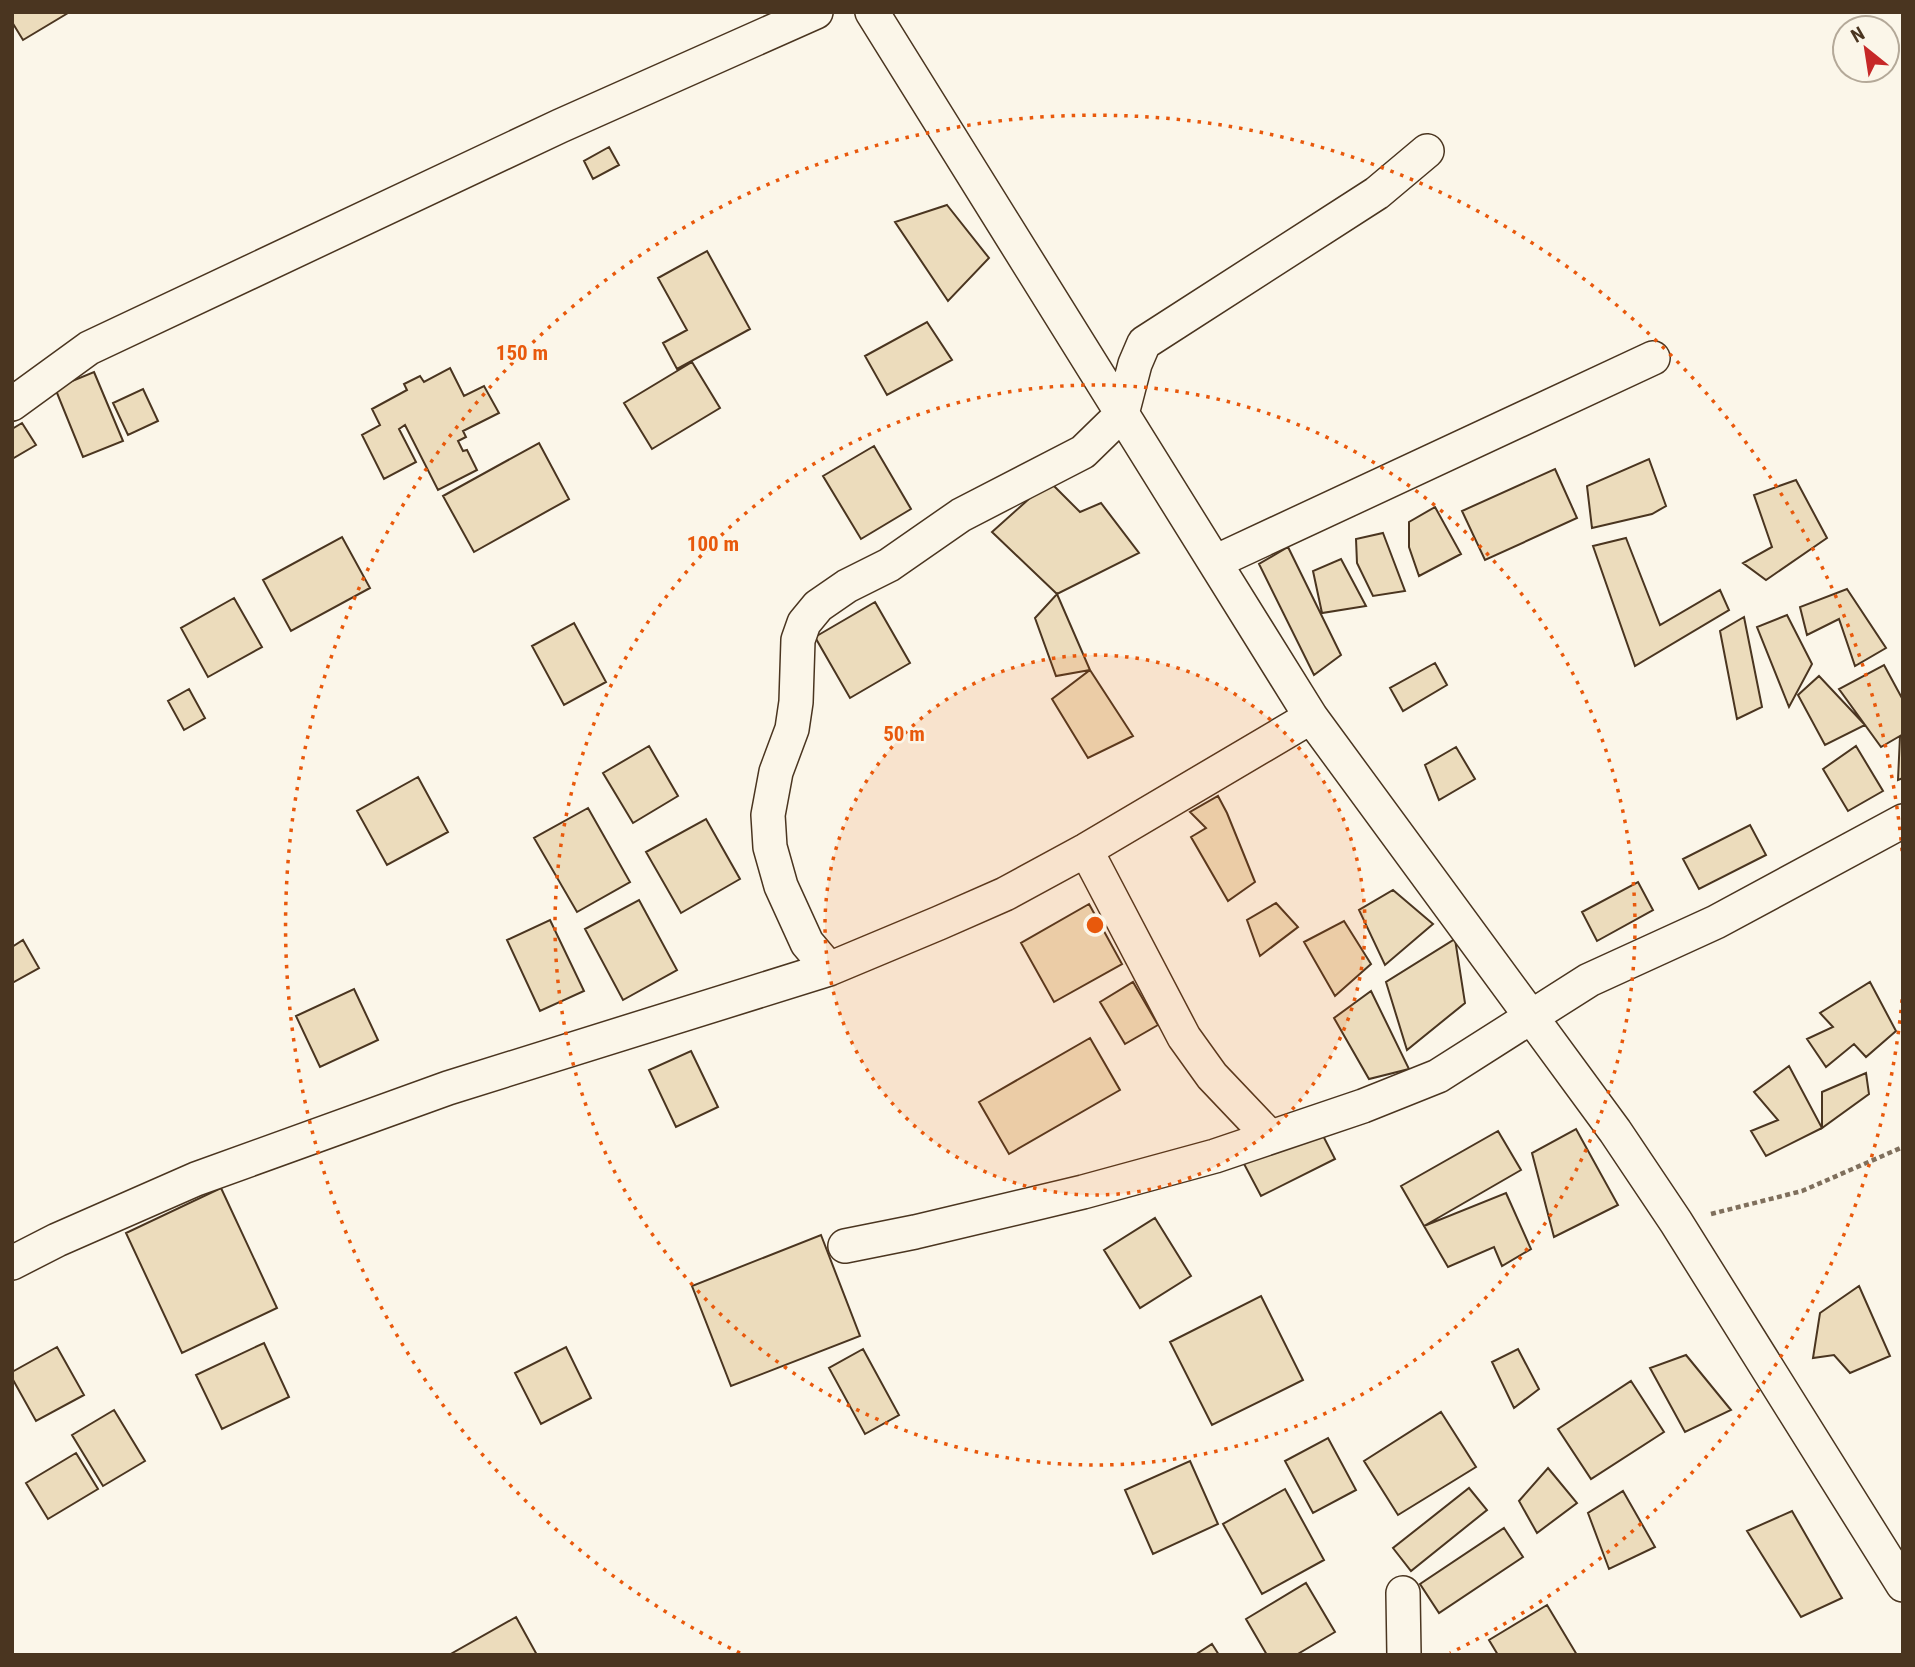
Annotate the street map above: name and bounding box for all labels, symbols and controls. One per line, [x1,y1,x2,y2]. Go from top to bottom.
north arrow [1831,14,1901,84]
text: N [1847,22,1869,48]
text: 150 m [496,341,548,365]
text: 100 m [687,532,739,556]
text: 50 m [883,722,925,746]
centre of rings [1083,913,1107,937]

